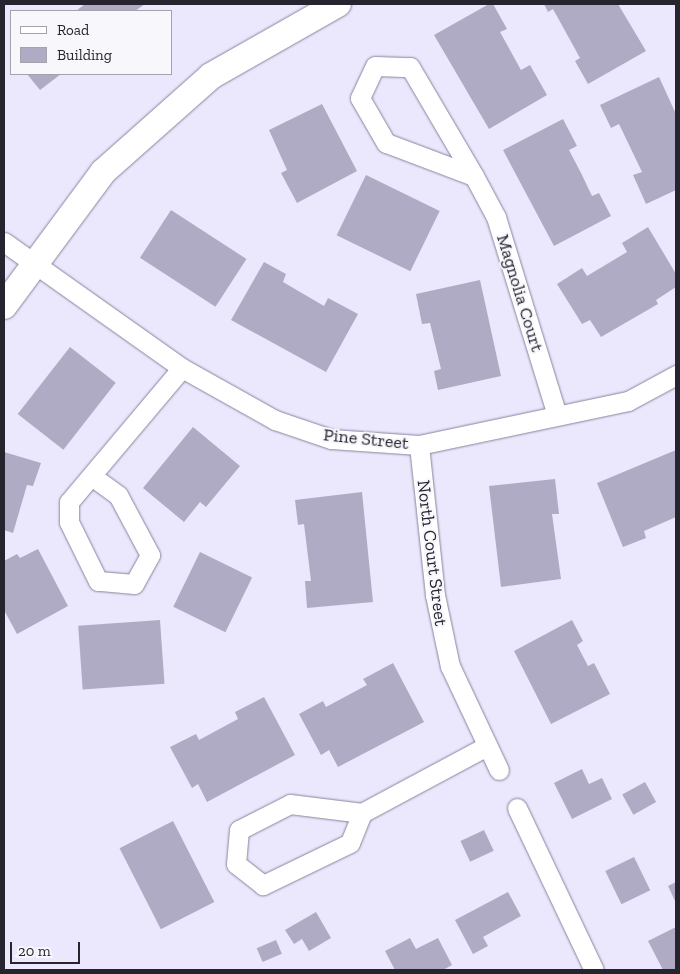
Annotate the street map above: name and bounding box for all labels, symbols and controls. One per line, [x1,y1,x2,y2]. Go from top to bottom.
legend [10,10,172,75]
text: Road [57,21,89,39]
text: Building [57,46,112,64]
street label: Magnolia Court [492,232,548,354]
street label: Pine Street [322,424,410,454]
street label: North Court Street [412,479,452,627]
scale bar [12,932,82,964]
text: 20 m [18,942,51,960]

